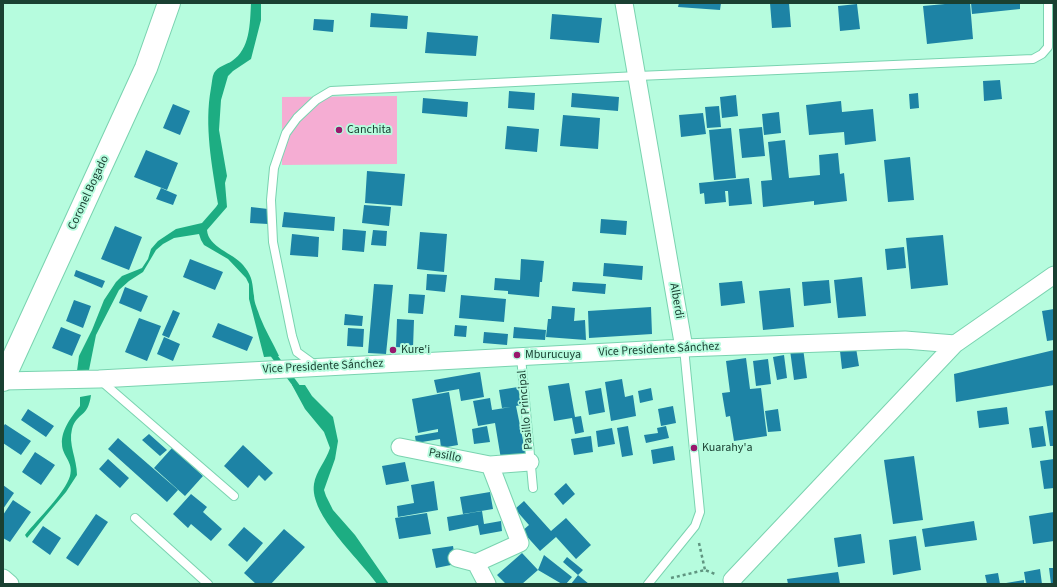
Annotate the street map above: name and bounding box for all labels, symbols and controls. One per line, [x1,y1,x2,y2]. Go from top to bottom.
place label: Canchita [347,123,391,137]
marker: Canchita [334,125,344,135]
street label: Coronel Bogado [65,153,113,233]
street label: Alberdi [666,282,686,320]
street label: Vice Presidente Sánchez [598,340,720,360]
place label: Kure'i [401,343,430,357]
marker: Kure'i [388,345,398,355]
place label: Mburucuya [525,348,581,362]
marker: Mburucuya [512,350,522,360]
street label: Vice Presidente Sánchez [262,357,384,377]
street label: Pasillo Principal [515,370,537,450]
place label: Kuarahy'a [702,441,752,455]
marker: Kuarahy'a [689,443,699,453]
street label: Pasillo [427,446,463,466]

